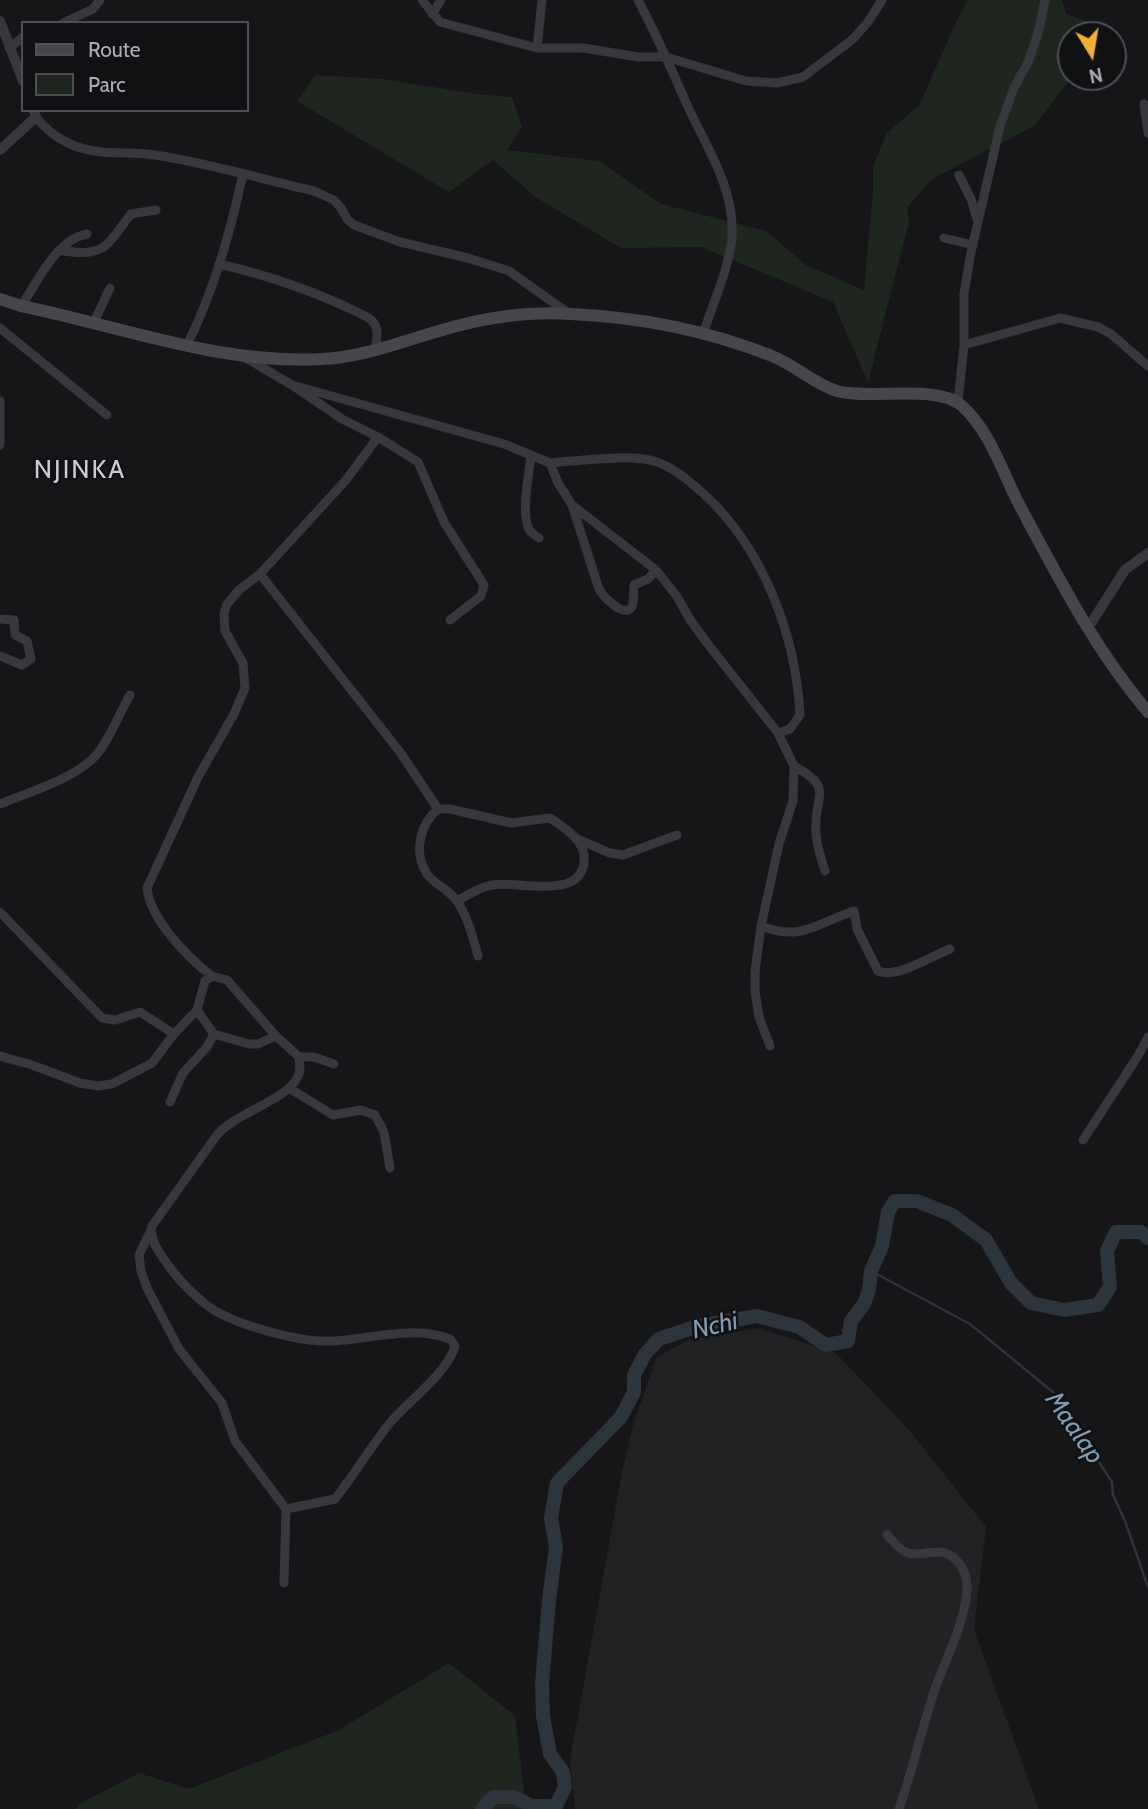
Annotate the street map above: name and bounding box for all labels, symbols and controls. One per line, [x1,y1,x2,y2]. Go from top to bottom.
legend [21,21,248,112]
north arrow [1057,21,1127,91]
text: Route [88,37,141,62]
text: N [1087,63,1105,88]
text: Parc [88,72,126,97]
district label: NJINKA [34,454,126,486]
water label: Nchi [689,1306,741,1346]
water label: Maalap [1038,1386,1110,1470]

